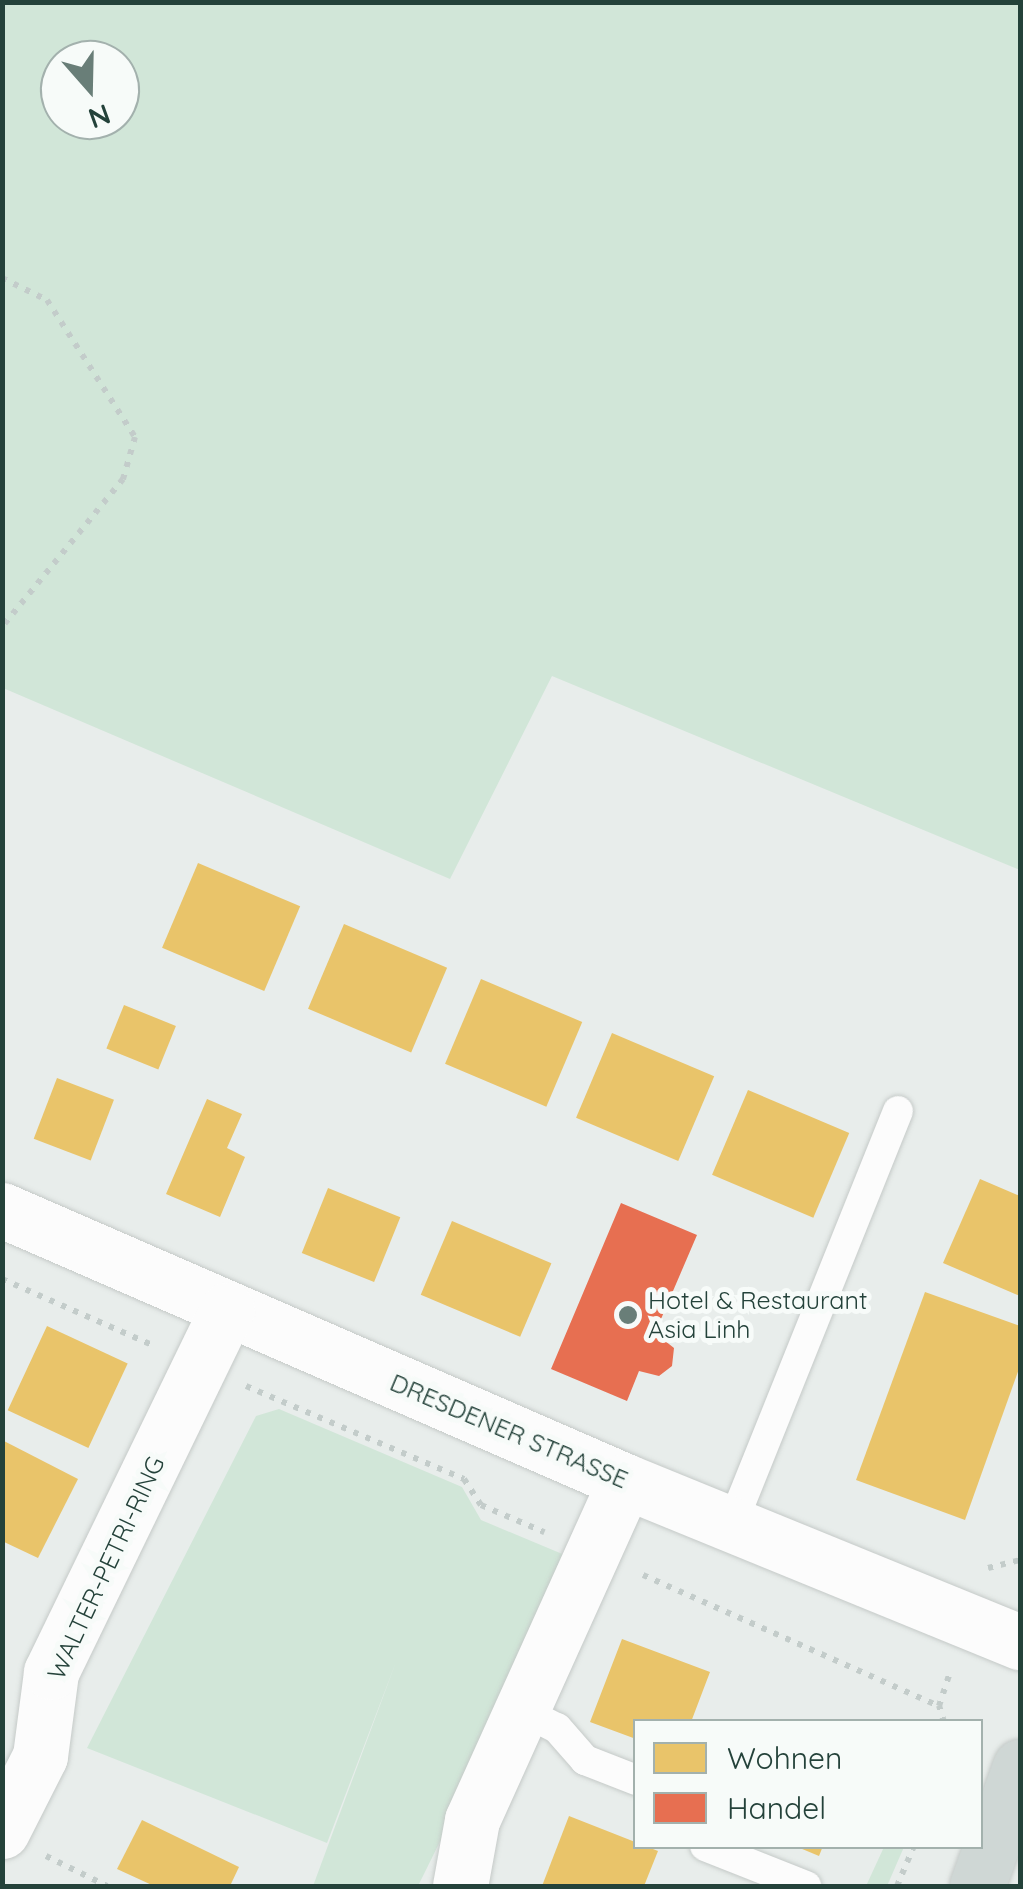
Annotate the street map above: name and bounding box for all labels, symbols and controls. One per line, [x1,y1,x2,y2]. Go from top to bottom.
north arrow [40,40,140,140]
text: N [84,97,115,137]
place label: Hotel & Restaurant Asia Linh [648,1286,867,1345]
marker: Hotel & Restaurant Asia Linh [617,1304,639,1326]
street label: DRESDENER STRASSE [386,1367,632,1495]
street label: WALTER-PETRI-RING [41,1452,171,1684]
legend [633,1719,983,1849]
text: Wohnen [727,1739,842,1777]
text: Handel [727,1789,826,1827]

